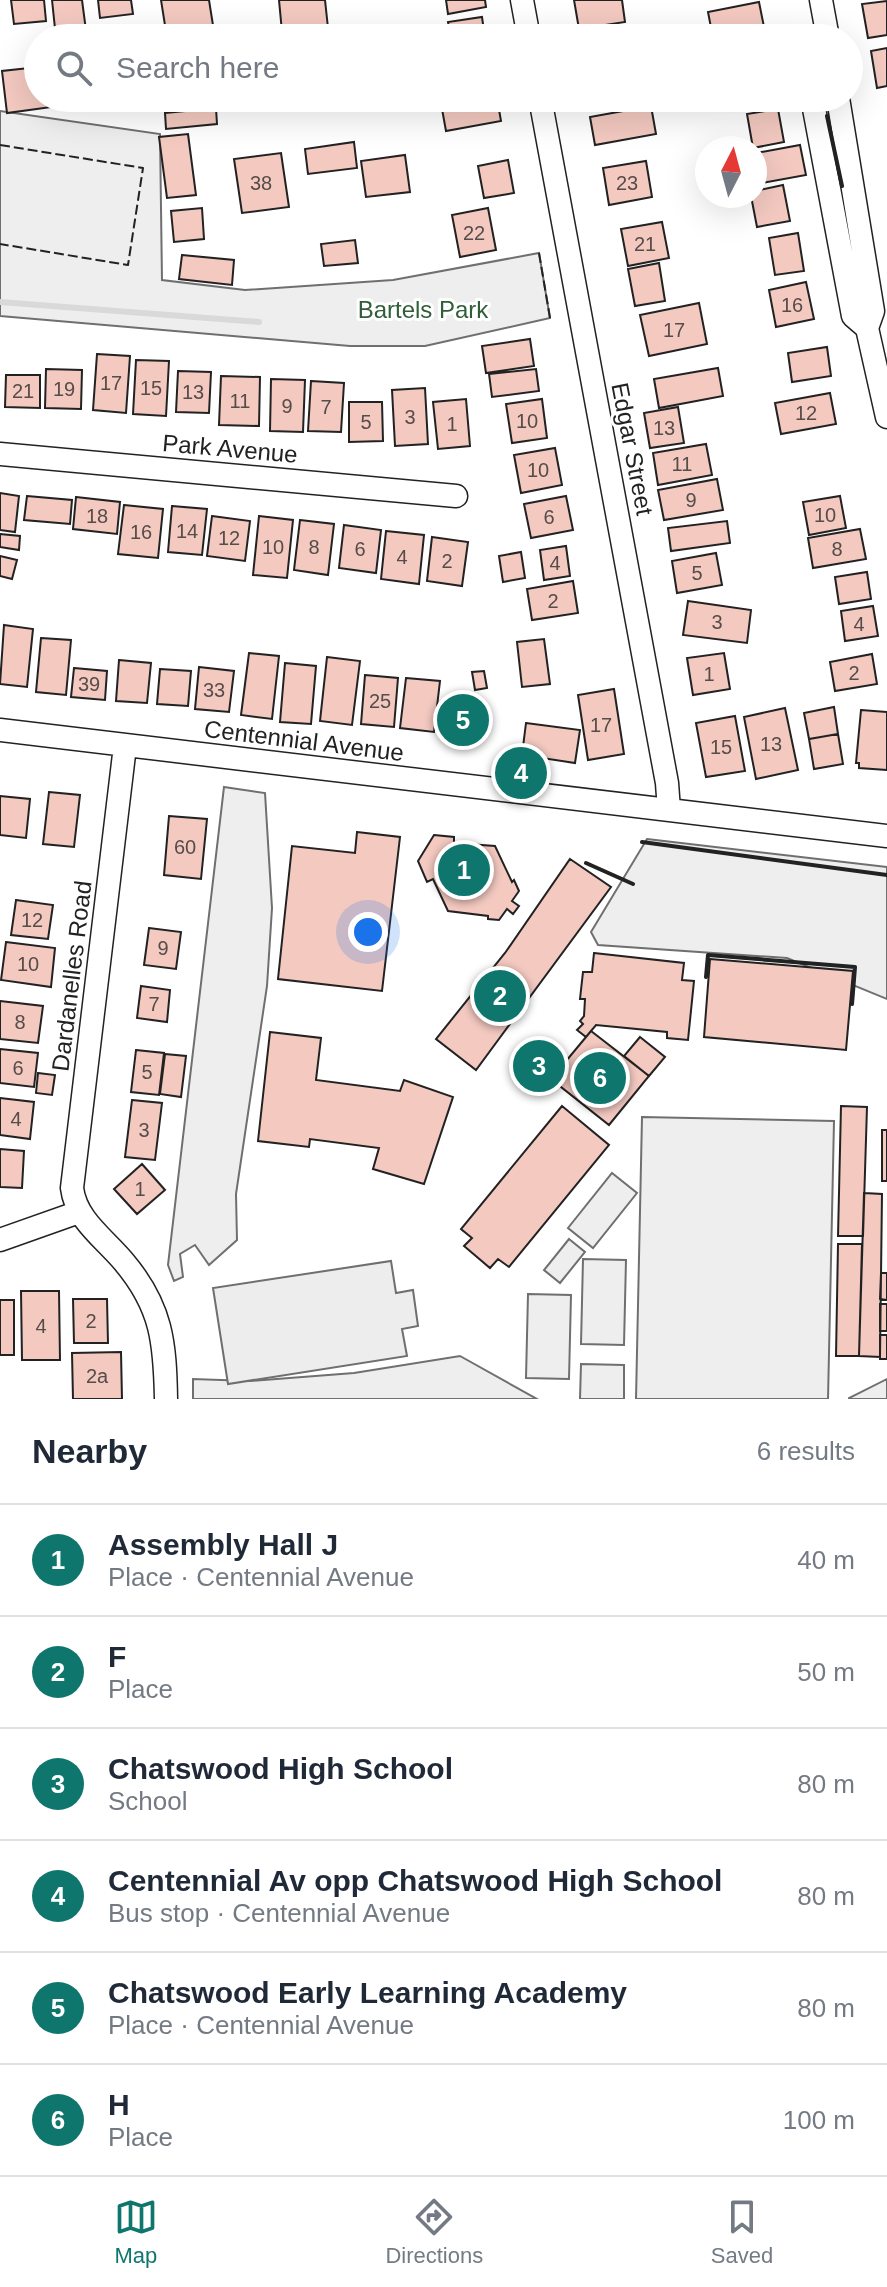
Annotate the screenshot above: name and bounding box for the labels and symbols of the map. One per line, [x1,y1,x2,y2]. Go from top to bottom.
north arrow [695,136,767,208]
house number: 38 [250,172,272,194]
house number: 23 [616,172,638,194]
house number: 22 [463,222,485,244]
house number: 21 [634,233,656,255]
house number: 16 [781,294,803,316]
park label: Bartels Park [358,296,489,323]
house number: 17 [663,319,685,341]
house number: 17 [100,372,122,394]
house number: 15 [140,377,162,399]
house number: 19 [53,378,75,400]
house number: 21 [12,380,34,402]
street label: Edgar Street [606,380,659,518]
house number: 13 [182,381,204,403]
house number: 11 [230,390,250,412]
house number: 9 [281,395,293,417]
house number: 7 [320,396,332,418]
house number: 12 [795,402,817,424]
house number: 3 [404,406,416,428]
house number: 10 [516,410,538,432]
house number: 5 [360,411,372,433]
house number: 1 [446,413,458,435]
house number: 13 [653,417,675,439]
street label: Park Avenue [161,429,299,468]
house number: 11 [672,453,692,475]
house number: 10 [527,459,549,481]
house number: 9 [685,489,697,511]
house number: 10 [814,504,836,526]
house number: 18 [86,505,108,527]
house number: 6 [543,506,555,528]
house number: 14 [176,520,198,542]
house number: 16 [130,521,152,543]
house number: 12 [218,527,240,549]
house number: 10 [262,536,284,558]
house number: 8 [308,536,320,558]
house number: 6 [354,538,366,560]
house number: 8 [831,538,843,560]
house number: 4 [396,546,408,568]
house number: 2 [441,550,453,572]
house number: 4 [549,552,561,574]
house number: 5 [691,562,703,584]
house number: 2 [547,590,559,612]
house number: 3 [711,611,723,633]
house number: 4 [853,613,865,635]
house number: 2 [848,662,860,684]
house number: 1 [703,663,715,685]
house number: 39 [78,673,100,695]
house number: 33 [203,679,225,701]
house number: 25 [369,690,391,712]
pin: 5 [437,690,489,750]
house number: 17 [590,714,612,736]
street label: Centennial Avenue [203,715,405,766]
house number: 13 [760,733,782,755]
house number: 15 [710,736,732,758]
pin: 4 [495,743,547,803]
house number: 60 [174,836,196,858]
pin: 1 [438,840,490,900]
street label: Dardanelles Road [46,879,97,1073]
house number: 12 [21,909,43,931]
your location [348,912,388,952]
house number: 9 [157,937,169,959]
house number: 10 [17,953,39,975]
pin: 2 [474,966,526,1026]
house number: 7 [148,993,160,1015]
house number: 8 [14,1011,26,1033]
pin: 3 [513,1036,565,1096]
pin: 6 [574,1048,626,1108]
house number: 6 [12,1057,24,1079]
house number: 5 [141,1061,153,1083]
house number: 4 [10,1108,22,1130]
house number: 3 [138,1119,150,1141]
house number: 1 [134,1178,146,1200]
house number: 2 [85,1310,97,1332]
house number: 4 [35,1315,47,1337]
house number: 2a [86,1365,109,1387]

